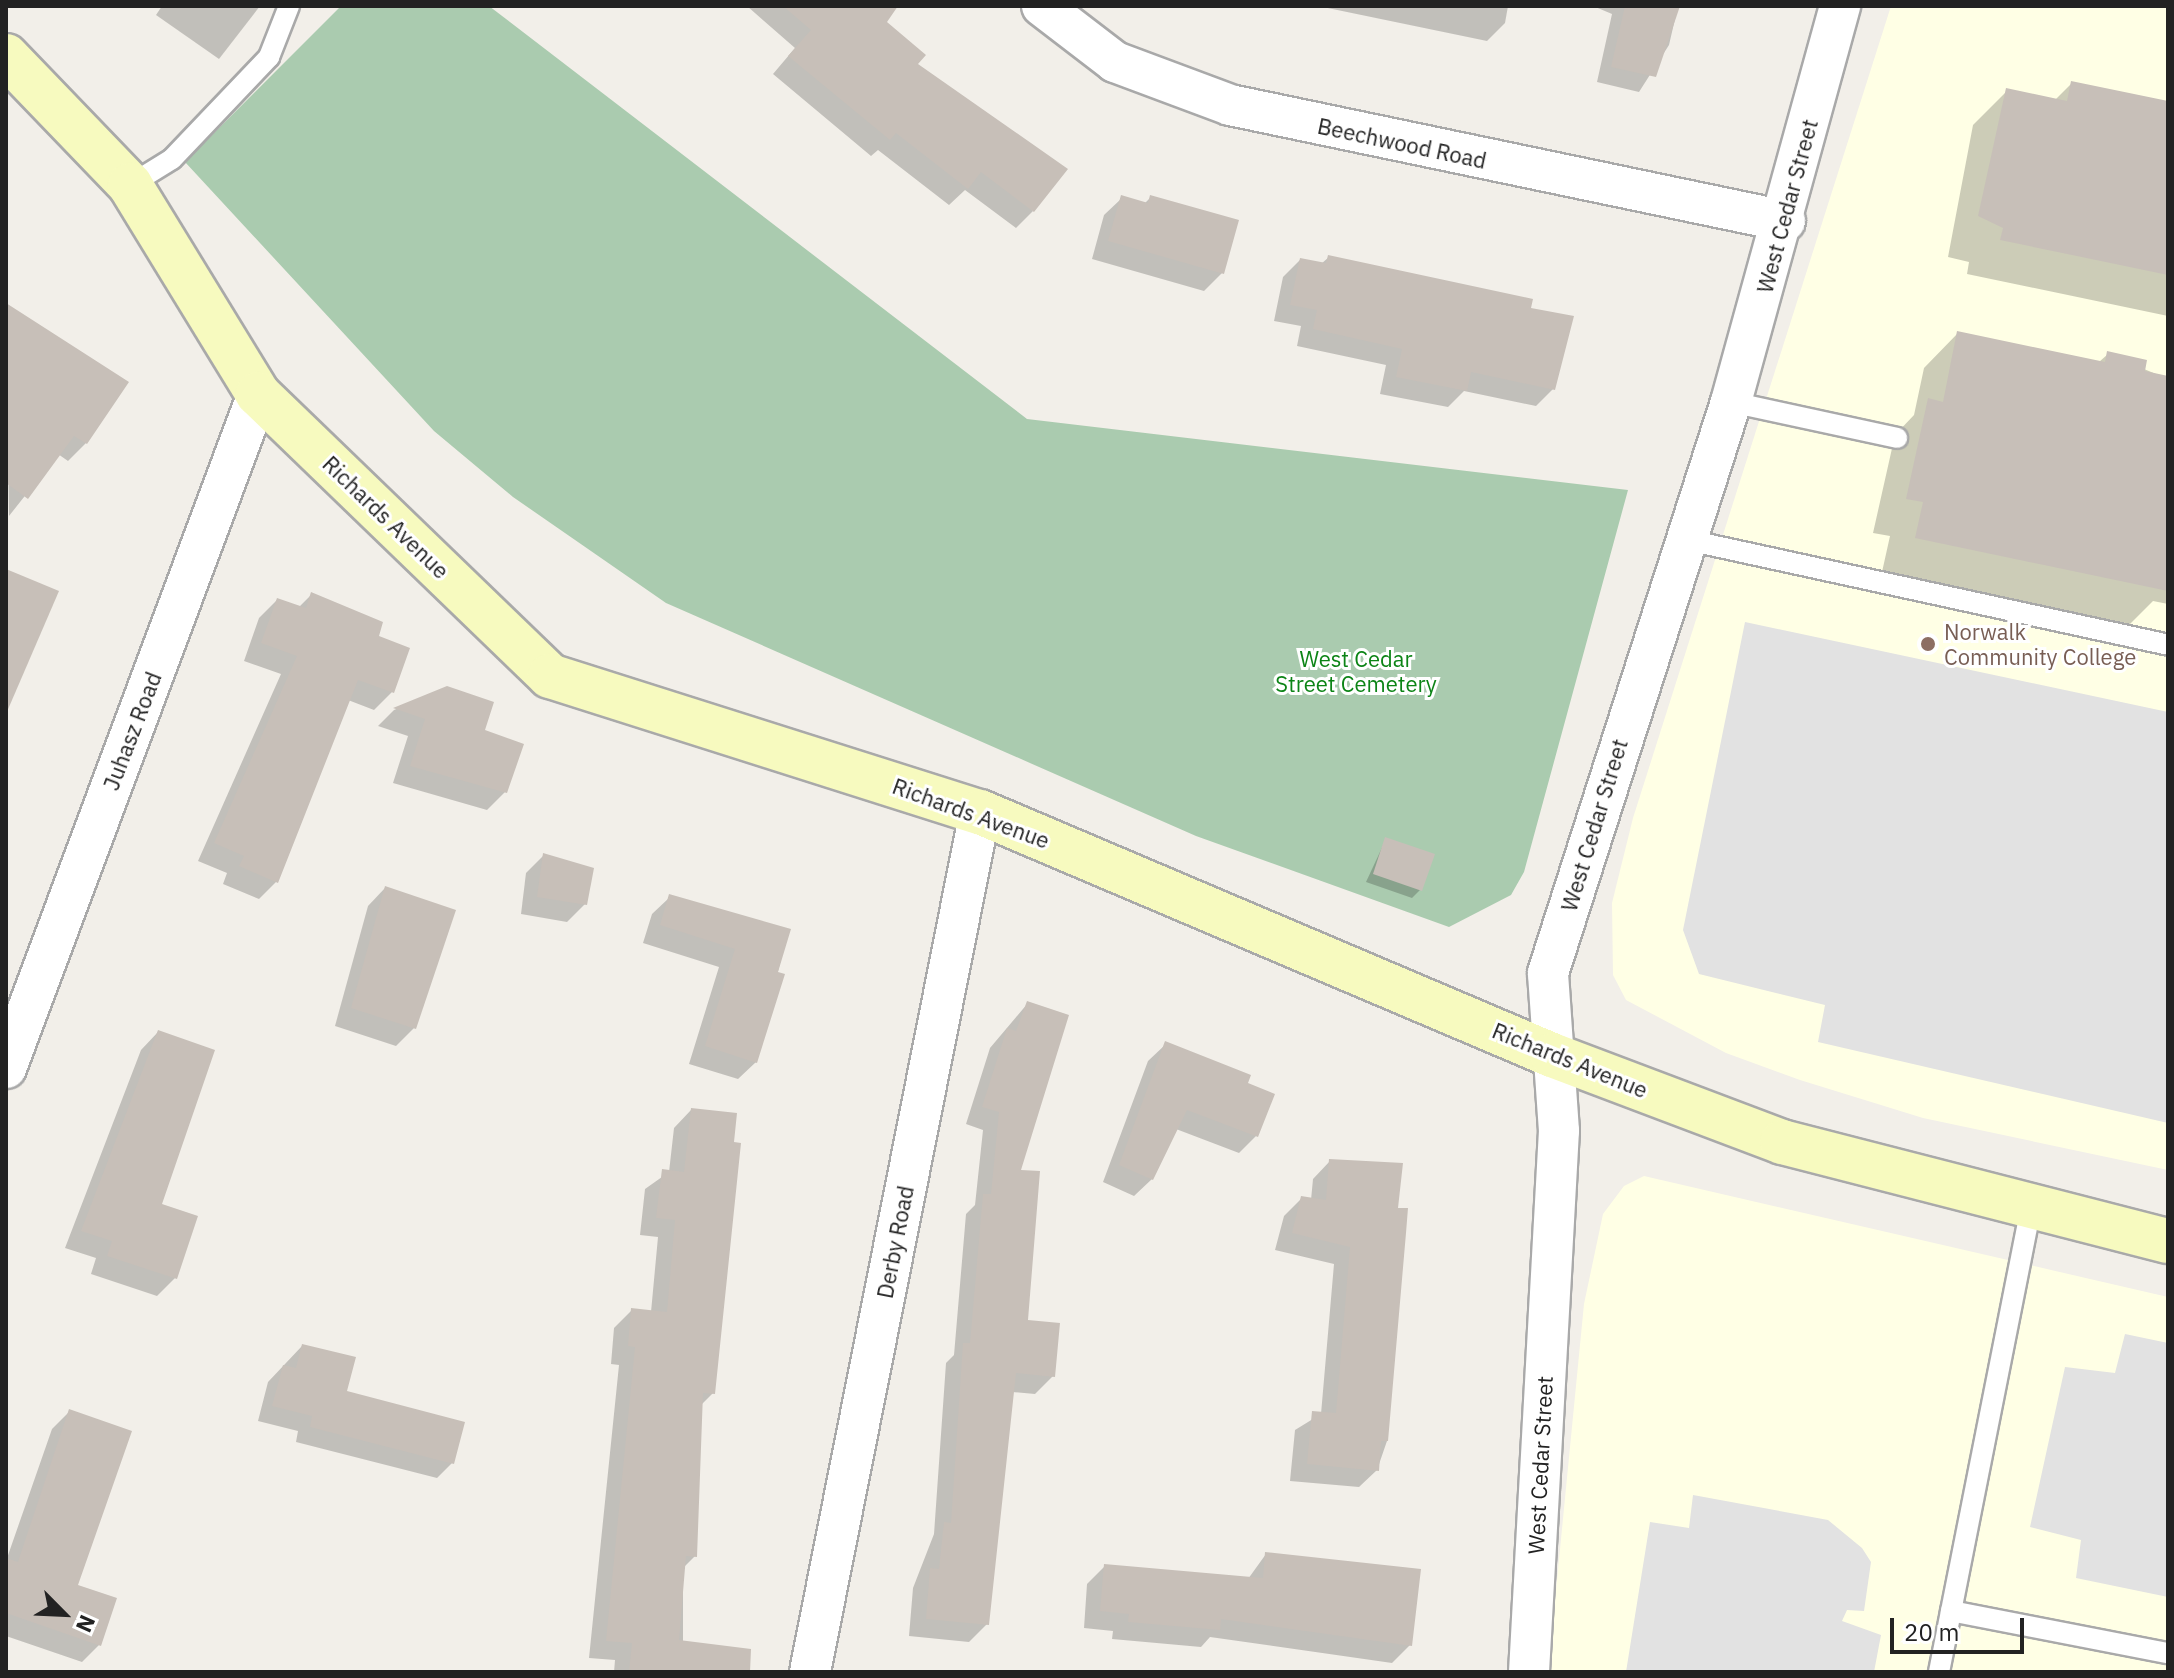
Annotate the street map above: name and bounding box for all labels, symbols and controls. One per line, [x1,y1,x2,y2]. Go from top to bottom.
street label: Beechwood Road [1315,112,1489,174]
street label: West Cedar Street [1751,116,1823,296]
street label: Richards Avenue [318,450,454,584]
place label: Norwalk Community College [1944,618,2136,670]
marker: Norwalk Community College [1919,635,1937,653]
park label: West Cedar Street Cemetery [1275,645,1437,696]
street label: Juhasz Road [97,668,167,794]
street label: West Cedar Street [1555,736,1633,914]
street label: Richards Avenue [889,772,1053,854]
street label: Richards Avenue [1489,1017,1651,1103]
street label: Derby Road [871,1183,919,1301]
street label: West Cedar Street [1522,1375,1558,1555]
north arrow [24,1574,104,1654]
scale bar [1894,1602,2028,1652]
text: N [70,1611,103,1637]
text: 20 m [1904,1616,1959,1648]

